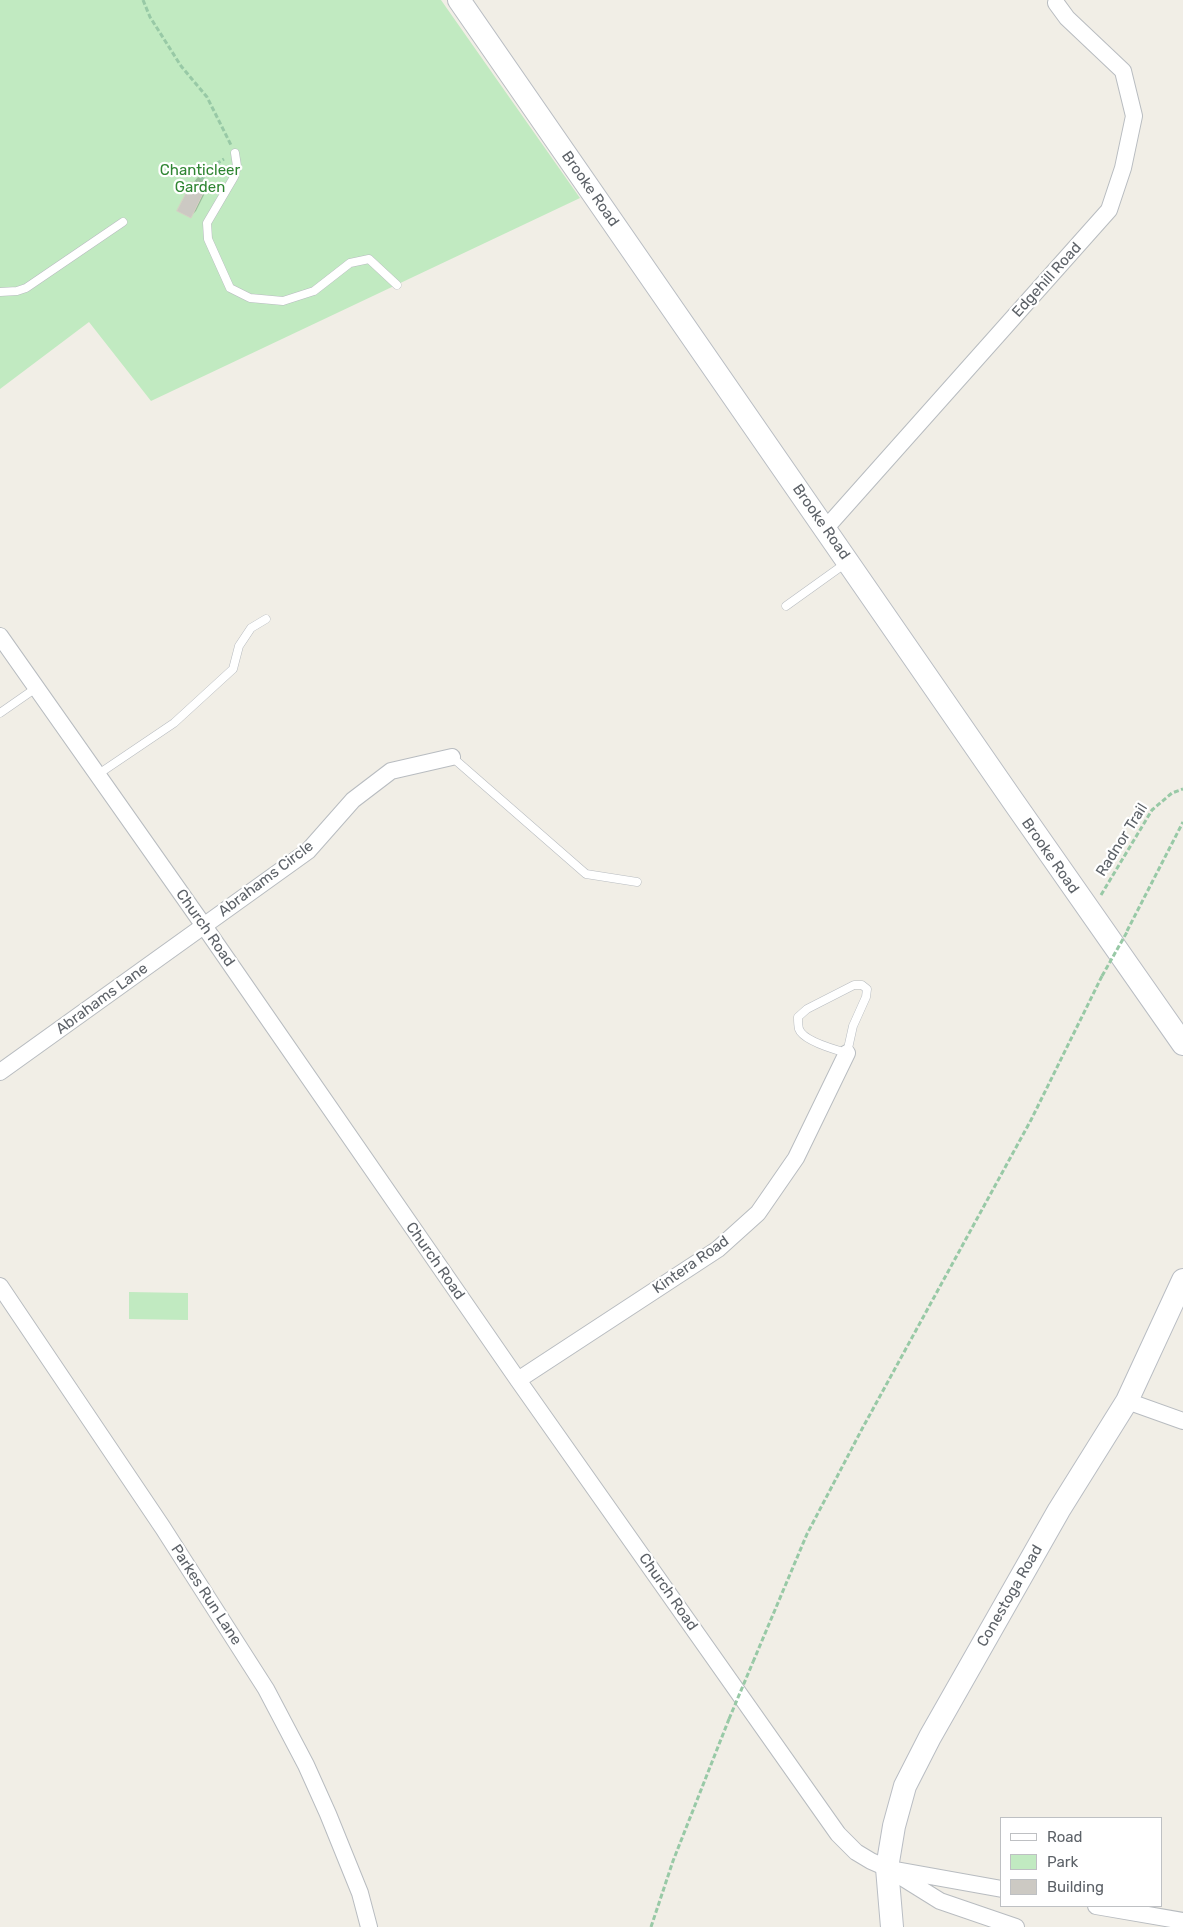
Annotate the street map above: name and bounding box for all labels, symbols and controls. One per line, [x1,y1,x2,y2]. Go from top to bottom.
street label: Brooke Road [557,148,623,230]
park label: Chanticleer Garden [160,162,240,197]
street label: Edgehill Road [1009,239,1085,321]
street label: Brooke Road [788,481,854,563]
street label: Radnor Trail [1092,800,1152,880]
street label: Brooke Road [1017,815,1083,897]
street label: Abrahams Circle [215,837,317,921]
street label: Church Road [172,886,238,970]
street label: Abrahams Lane [53,960,151,1038]
street label: Church Road [402,1219,468,1303]
street label: Kintera Road [649,1232,733,1298]
street label: Parkes Run Lane [167,1541,245,1649]
street label: Conestoga Road [974,1542,1046,1650]
street label: Church Road [635,1550,701,1634]
legend [1000,1817,1163,1907]
text: Road [1047,1828,1083,1846]
text: Park [1047,1853,1078,1871]
text: Building [1047,1878,1104,1896]

